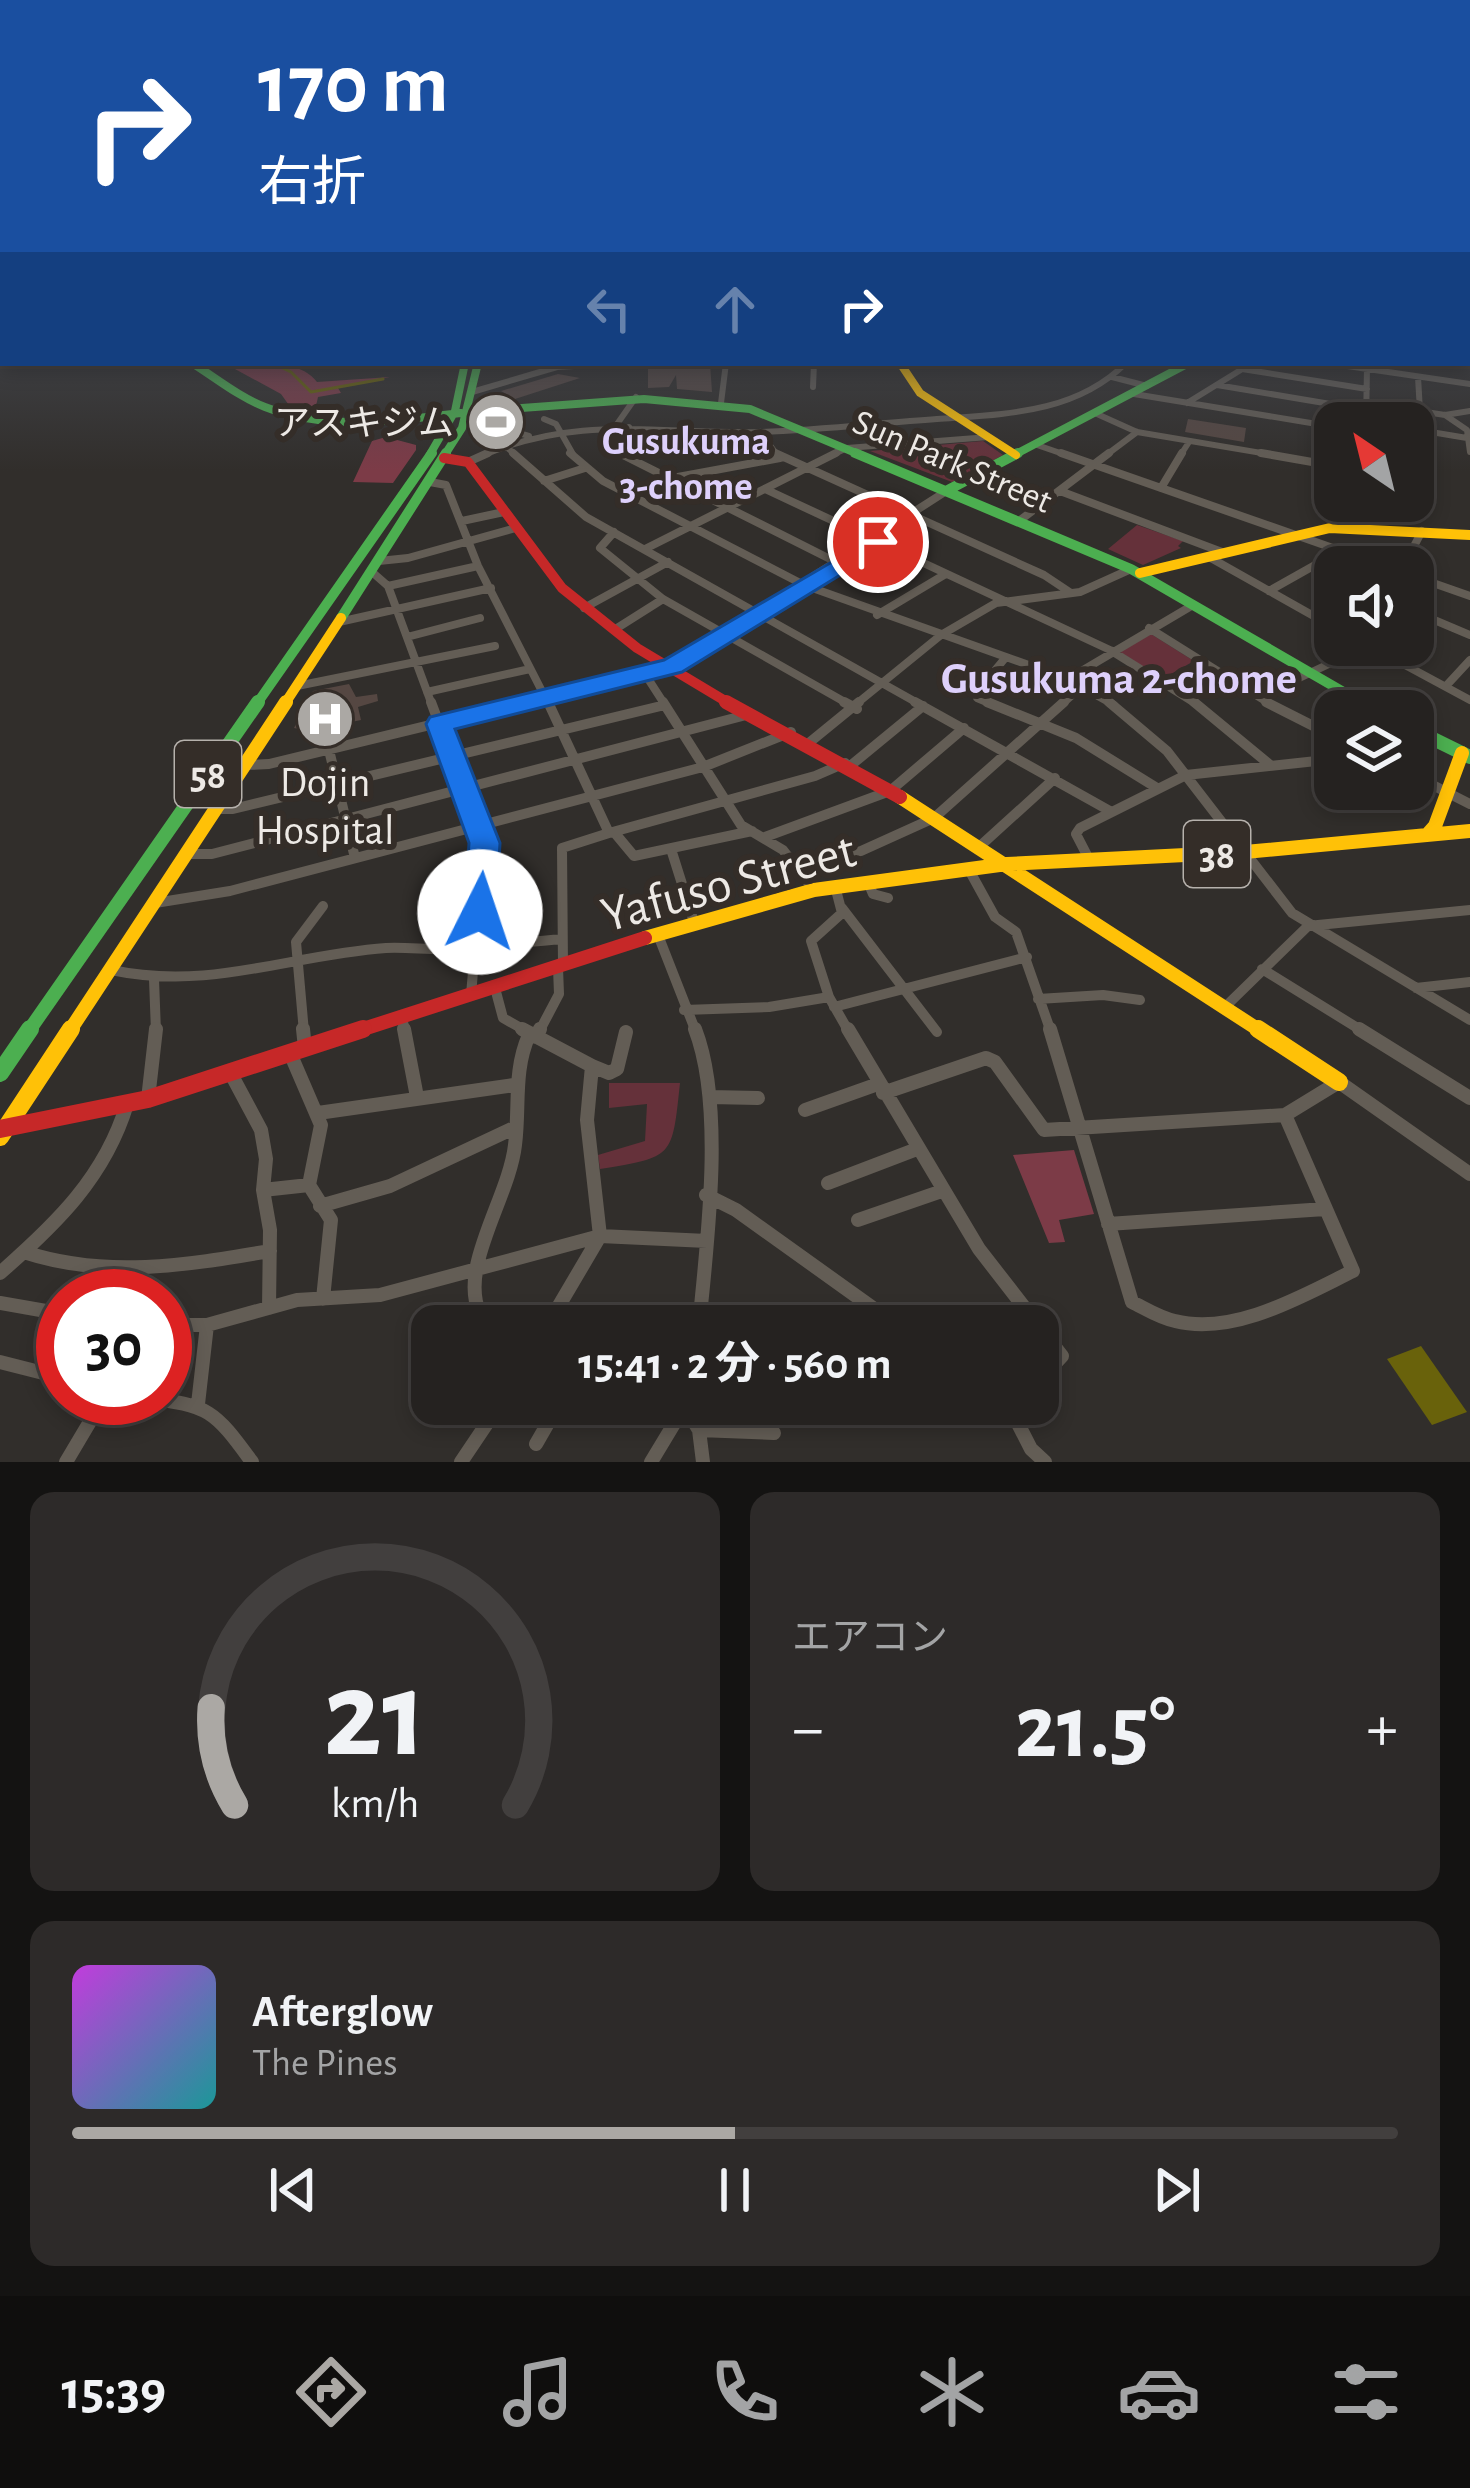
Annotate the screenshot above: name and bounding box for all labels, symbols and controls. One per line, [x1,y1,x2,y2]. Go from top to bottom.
text: 170 m [258,44,449,128]
icon: right [60,48,216,204]
text: 右折 [258,157,366,211]
icon: left [576,276,642,342]
icon: ahead [702,276,768,342]
icon: right [828,276,894,342]
sports icon: アスキジム [465,391,527,453]
north arrow [1314,402,1434,522]
map controls [1314,402,1434,810]
street label: Sun Park Street [847,404,1057,520]
place label: アスキジム [274,406,454,442]
district label: Gusukuma 3-chome [602,423,770,507]
pin [827,491,929,593]
icon: arrive [845,509,911,575]
button: sound [1314,546,1434,666]
district label: Gusukuma 2-chome [941,657,1297,702]
hospital icon: Dojin Hospital [294,688,356,750]
button: layers [1314,690,1434,810]
road number: 58 [175,741,241,807]
place label: Dojin Hospital [256,762,394,852]
road number: 38 [1184,821,1250,887]
street label: Yafuso Street [596,825,861,942]
position arrow [417,849,543,975]
speed limit sign: 30 [36,1269,192,1425]
text: 15:41 · 2 分 · 560 m [578,1342,892,1387]
text: エアコン [792,1619,948,1658]
text: 21 [323,1654,427,1779]
text: 21.5° [1015,1684,1175,1774]
text: − [792,1696,824,1762]
text: + [1366,1696,1398,1762]
text: km/h [331,1782,419,1825]
text: Afterglow [252,1990,433,2035]
text: The Pines [252,2044,398,2083]
icon: previous [260,2157,326,2223]
icon: pause [702,2157,768,2223]
icon: next [1144,2157,1210,2223]
icon: directions [289,2350,373,2434]
icon: music [496,2350,580,2434]
icon: phone [703,2350,787,2434]
icon: climate [910,2350,994,2434]
icon: car [1117,2350,1201,2434]
icon: filters [1324,2350,1408,2434]
text: 15:39 [62,2365,166,2419]

